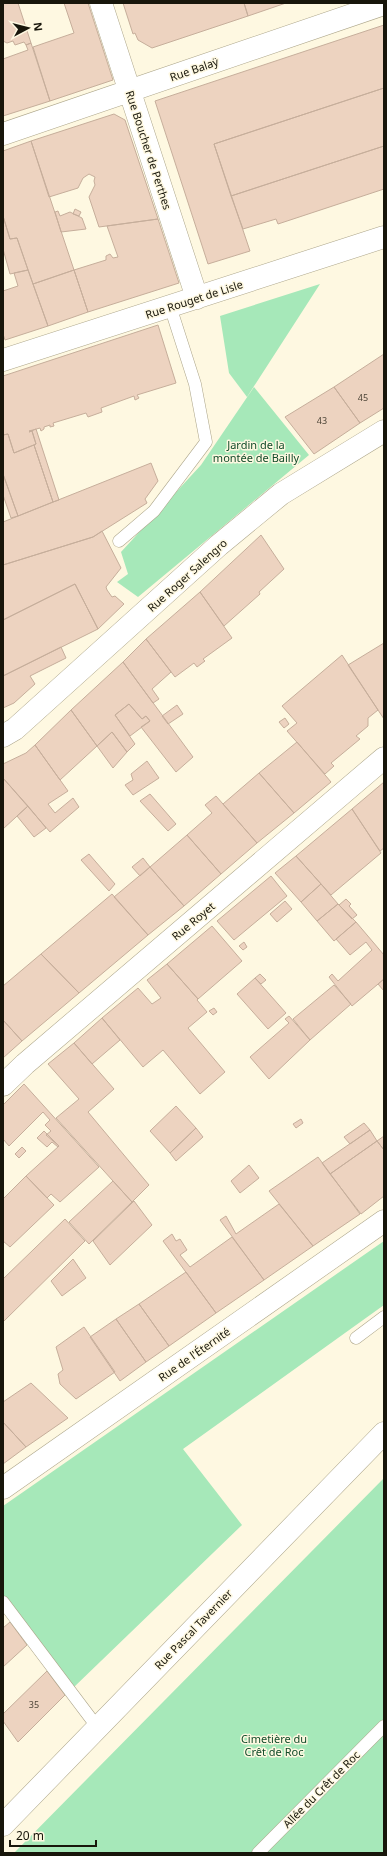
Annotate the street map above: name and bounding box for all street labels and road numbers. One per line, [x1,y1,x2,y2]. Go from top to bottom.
street label: Rue Balaÿ [168,54,221,84]
street label: Rue Boucher de Perthes [123,88,175,212]
street label: Rue Rouget de Lisle [143,276,245,322]
street label: Rue Roger Salengro [144,535,230,615]
street label: Rue Royet [168,899,218,943]
street label: Rue de l'Éternité [155,1324,233,1384]
street label: Rue Pascal Tavernier [151,1585,236,1672]
street label: Allée du Crêt de Roc [279,1747,363,1831]

